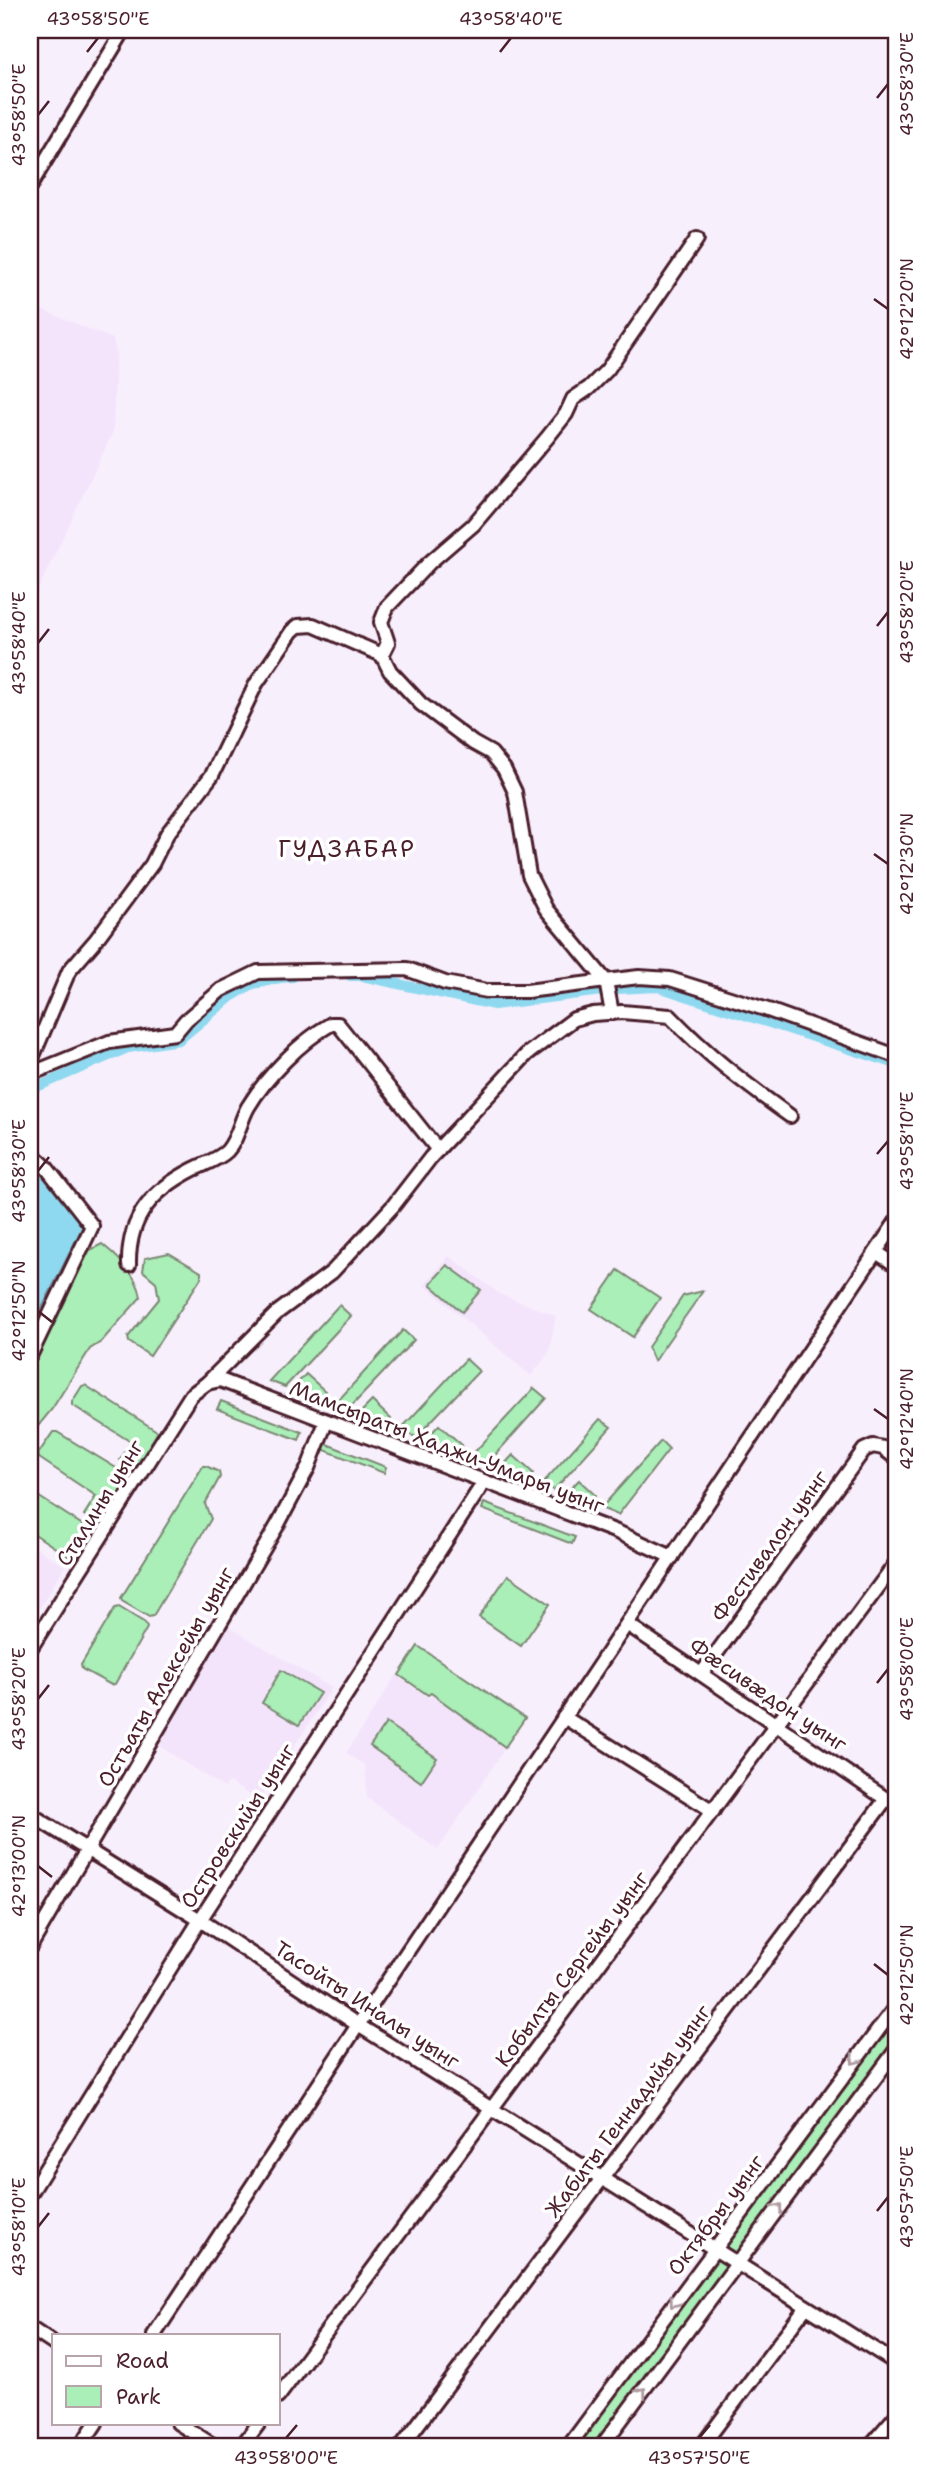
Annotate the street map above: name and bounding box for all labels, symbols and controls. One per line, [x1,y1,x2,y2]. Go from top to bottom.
text: 43°58'50"E [47,7,149,31]
text: 43°58'40"E [459,7,563,31]
text: 43°58'30"E [895,32,919,136]
text: 43°58'50"E [7,64,31,166]
text: 42°12'20"N [895,258,919,360]
text: 43°58'20"E [895,560,919,664]
text: 43°58'40"E [7,591,31,695]
text: 42°12'30"N [895,813,919,915]
district label: ГУДЗАБАР [278,833,416,865]
text: 43°58'10"E [895,1091,919,1191]
text: 43°58'30"E [7,1119,31,1223]
text: 42°12'50"N [7,1260,31,1362]
text: 42°12'40"N [895,1368,919,1470]
street label: Мамсыраты Хаджи-Умары уынг [286,1374,609,1520]
street label: Сталины уынг [50,1434,150,1572]
street label: Фестивалон уынг [705,1464,835,1628]
street label: Остъаты Алексейы уынг [91,1561,241,1792]
text: 43°58'00"E [895,1617,919,1721]
street label: Фæсивæдон уынг [684,1632,853,1759]
text: 43°58'20"E [7,1647,31,1751]
street label: Островскийы уынг [174,1738,302,1914]
text: 42°13'00"N [7,1815,31,1917]
street label: Кобылты Сергейы уынг [489,1865,655,2073]
text: 42°12'50"N [895,1924,919,2026]
street label: Тасойты Иналы уынг [269,1935,466,2076]
street label: Жабиты Геннадийы уынг [539,1998,718,2223]
one-way arrow [851,2053,864,2065]
text: 43°57'50"E [895,2146,919,2248]
street label: Октябры уынг [661,2148,771,2281]
text: 43°58'10"E [7,2177,31,2277]
one-way arrow [770,2204,783,2216]
one-way arrow [670,2295,682,2308]
legend [52,2334,280,2424]
text: Road [116,2347,169,2375]
text: Park [116,2383,161,2411]
one-way arrow [633,2388,646,2400]
text: 43°58'00"E [234,2446,338,2470]
text: 43°57'50"E [648,2446,750,2470]

